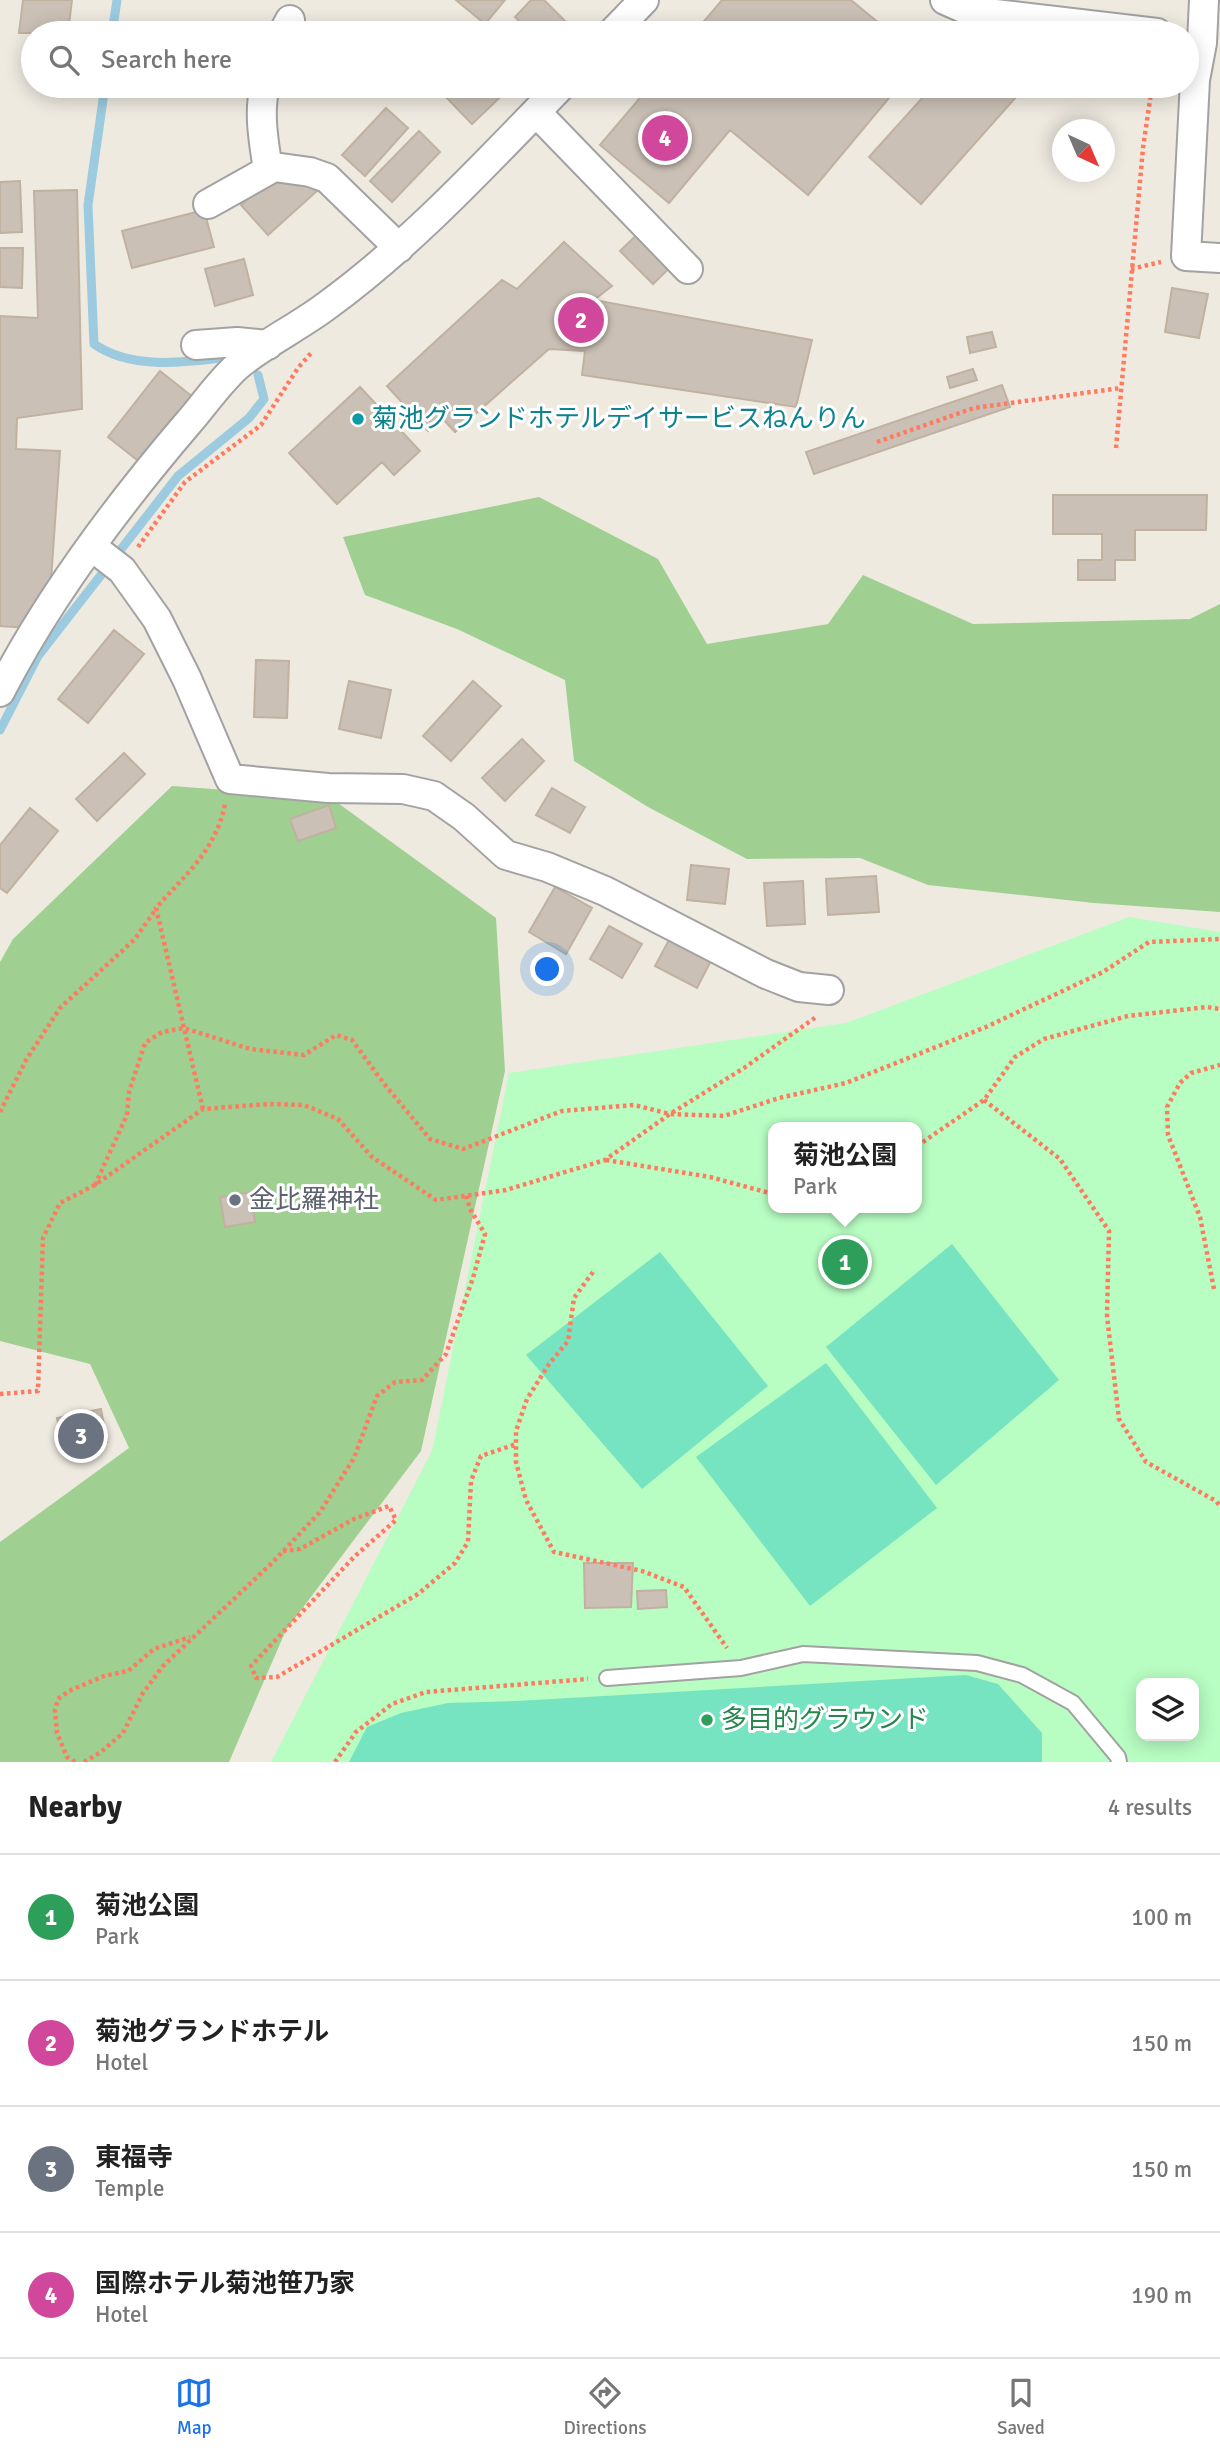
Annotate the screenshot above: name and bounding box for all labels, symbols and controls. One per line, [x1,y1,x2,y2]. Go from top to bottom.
search box [21,21,1199,98]
icon: search [45,41,83,79]
text: Search here [101,44,232,76]
pin: 4 [642,112,688,164]
north arrow [1052,119,1115,182]
pin: 2 [558,294,604,346]
place label: 菊池グランドホテルデイサービスねんりん [372,403,866,435]
marker: 菊池グランドホテルデイサービスねんりん [350,411,366,427]
your location [530,952,564,986]
popup [768,1122,922,1213]
text: 菊池公園 [793,1140,897,1172]
text: Park [793,1172,837,1201]
place label: 金比羅神社 [249,1184,379,1216]
marker: 金比羅神社 [227,1192,243,1208]
pin: 1 [822,1236,868,1288]
pin: 3 [58,1410,104,1462]
map controls [1136,1678,1199,1741]
button: layers [1136,1678,1199,1741]
place label: 多目的グラウンド [721,1704,929,1736]
marker: 多目的グラウンド [699,1712,715,1728]
text: Nearby [28,1789,122,1826]
text: 4 results [1108,1793,1192,1822]
text: 菊池公園 [95,1890,199,1922]
text: 1 [45,1903,57,1932]
text: 100 m [1131,1903,1192,1932]
text: Park [95,1922,139,1951]
text: 菊池グランドホテル [95,2016,329,2048]
text: 2 [45,2029,57,2058]
text: 150 m [1131,2029,1192,2058]
text: Hotel [95,2048,148,2077]
text: 東福寺 [95,2142,173,2174]
text: 3 [45,2155,57,2184]
text: 150 m [1131,2155,1192,2184]
text: Temple [95,2174,164,2203]
text: 国際ホテル菊池笹乃家 [95,2268,355,2300]
text: 4 [45,2281,57,2310]
text: 190 m [1131,2281,1192,2310]
text: Hotel [95,2300,148,2329]
tab: Map [175,2374,213,2440]
tab: Directions [564,2374,647,2440]
tab: Saved [997,2374,1045,2440]

